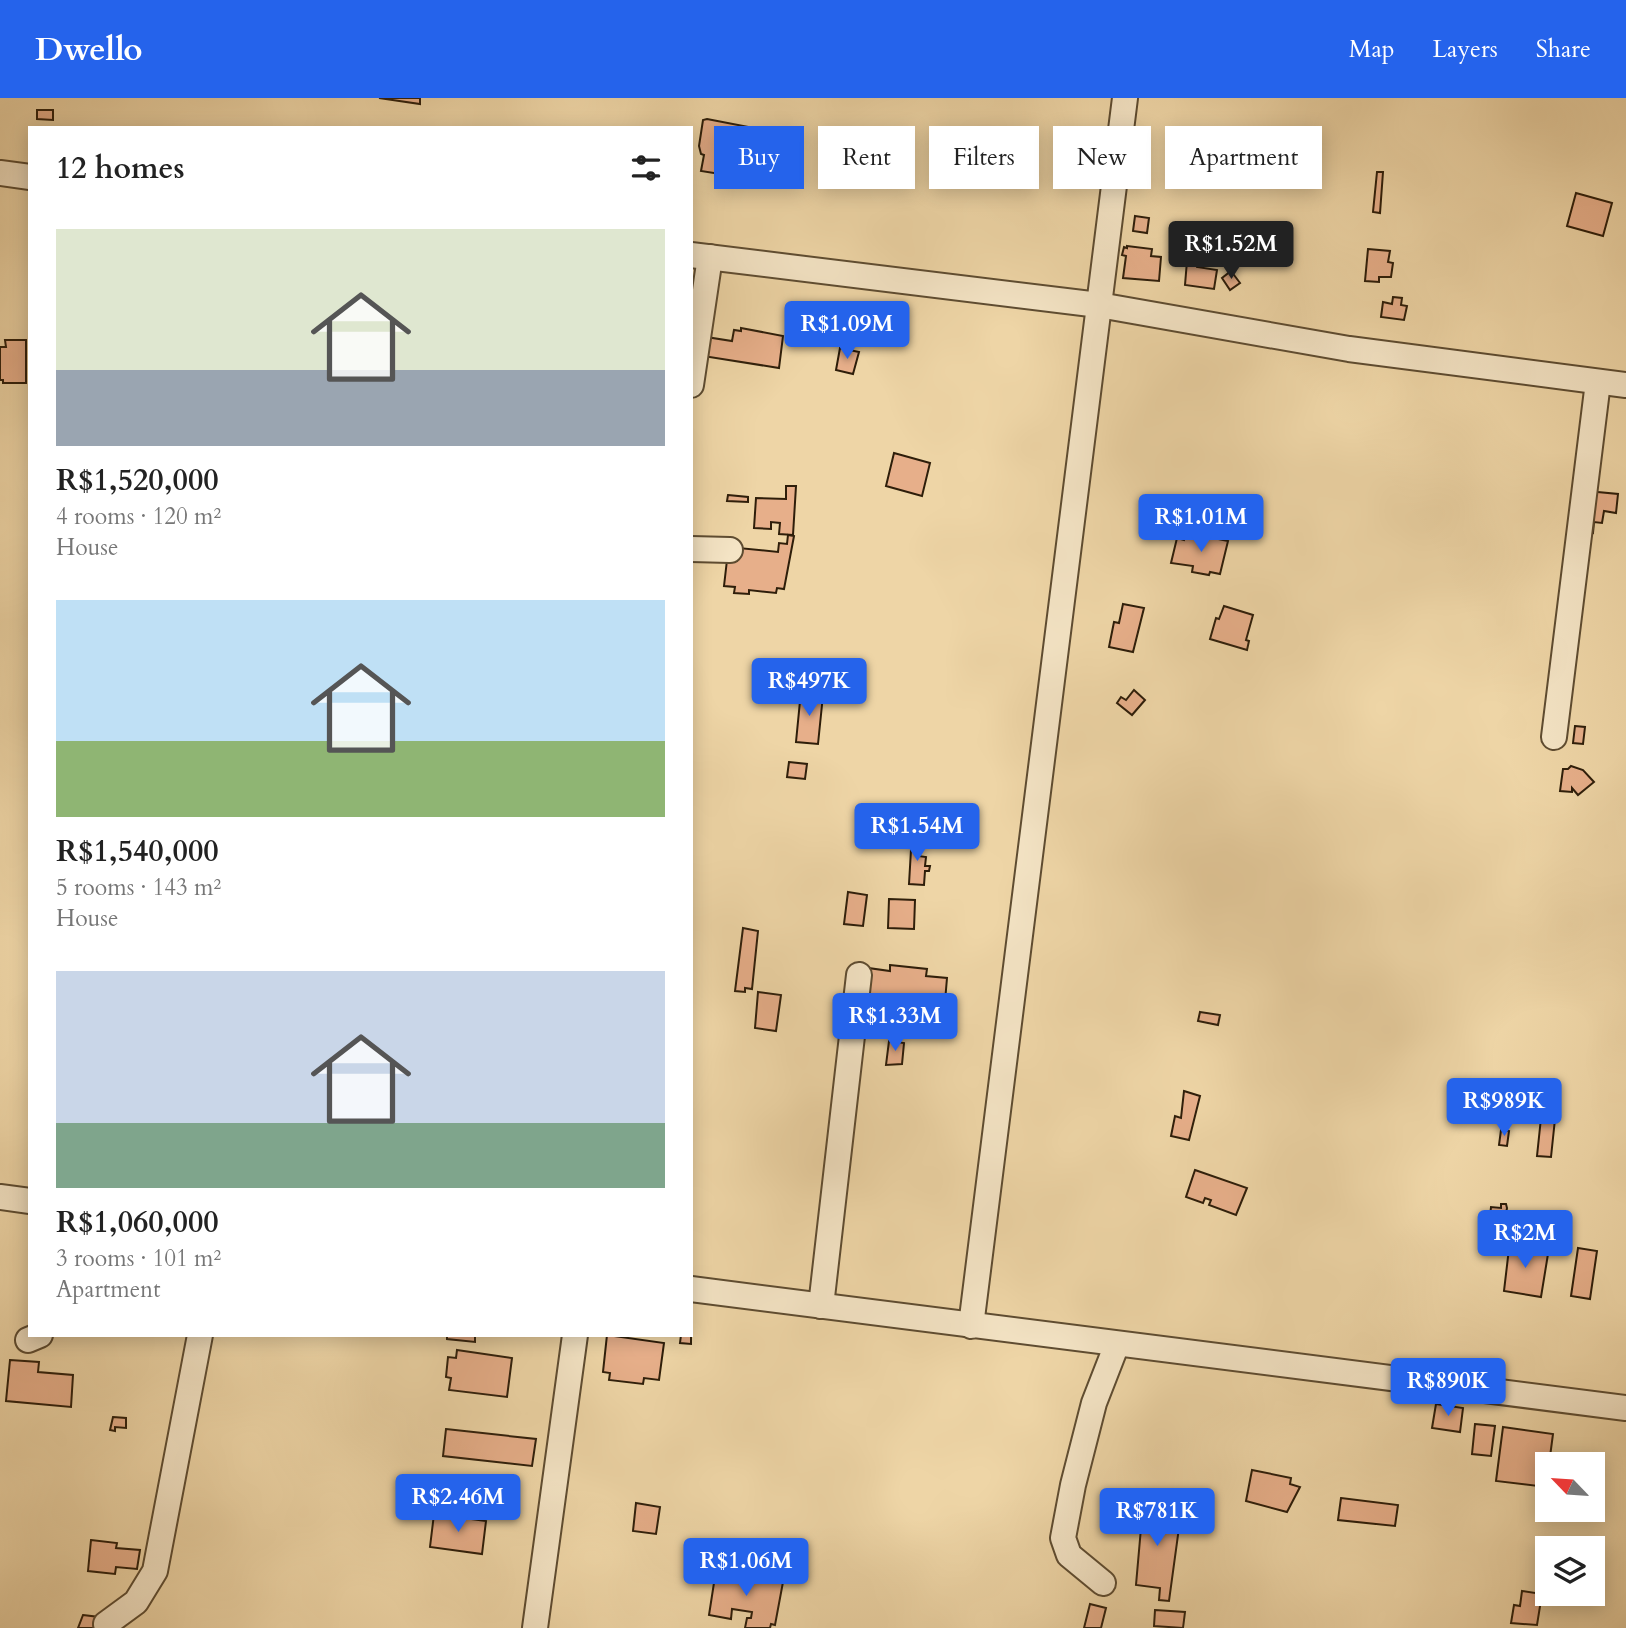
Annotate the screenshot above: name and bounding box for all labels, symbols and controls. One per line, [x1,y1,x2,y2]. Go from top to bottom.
text: Dwello [35,27,143,72]
text: Map [1349,33,1395,66]
text: Layers [1433,33,1498,66]
text: Share [1536,33,1591,66]
chip: Buy [714,126,804,189]
chip: Rent [818,126,915,189]
chip: Filters [929,126,1039,189]
chip: New [1053,126,1151,189]
chip: Apartment [1165,126,1322,189]
text: 12 homes [56,148,185,189]
icon: filters [627,149,665,187]
pin: R$1.52M [1166,222,1296,281]
text: R$1.52M [1184,228,1278,259]
icon: home [298,274,424,400]
pin: R$1.09M [782,302,912,361]
text: R$1.09M [800,308,894,339]
text: R$1,520,000 [56,460,219,501]
pin: R$1.01M [1136,494,1266,554]
text: 4 rooms · 120 m² [56,501,221,532]
text: R$1.01M [1154,501,1248,532]
text: House [56,532,118,563]
icon: home [298,645,424,771]
pin: R$497K [752,658,866,718]
text: R$497K [768,665,850,696]
pin: R$1.54M [852,804,982,863]
text: R$1.54M [870,810,964,841]
text: R$1,540,000 [56,831,219,872]
text: 5 rooms · 143 m² [56,872,221,903]
text: House [56,903,118,934]
pin: R$1.33M [830,993,960,1053]
text: R$1.33M [848,1000,942,1031]
icon: home [298,1016,424,1142]
pin: R$989K [1447,1079,1561,1138]
text: R$989K [1463,1085,1545,1116]
text: R$1,060,000 [56,1202,219,1243]
pin: R$2M [1484,1210,1566,1270]
text: R$2M [1494,1217,1556,1248]
text: 3 rooms · 101 m² [56,1243,221,1274]
text: Apartment [56,1274,160,1305]
pin: R$890K [1391,1358,1505,1418]
text: R$890K [1407,1365,1489,1396]
north arrow [1535,1452,1605,1522]
map controls [1535,1452,1605,1606]
pin: R$2.46M [393,1474,523,1534]
text: R$2.46M [411,1481,505,1512]
pin: R$781K [1100,1488,1214,1548]
text: R$781K [1116,1495,1198,1526]
button: layers [1535,1536,1605,1606]
pin: R$1.06M [681,1538,811,1598]
text: R$1.06M [699,1545,793,1576]

